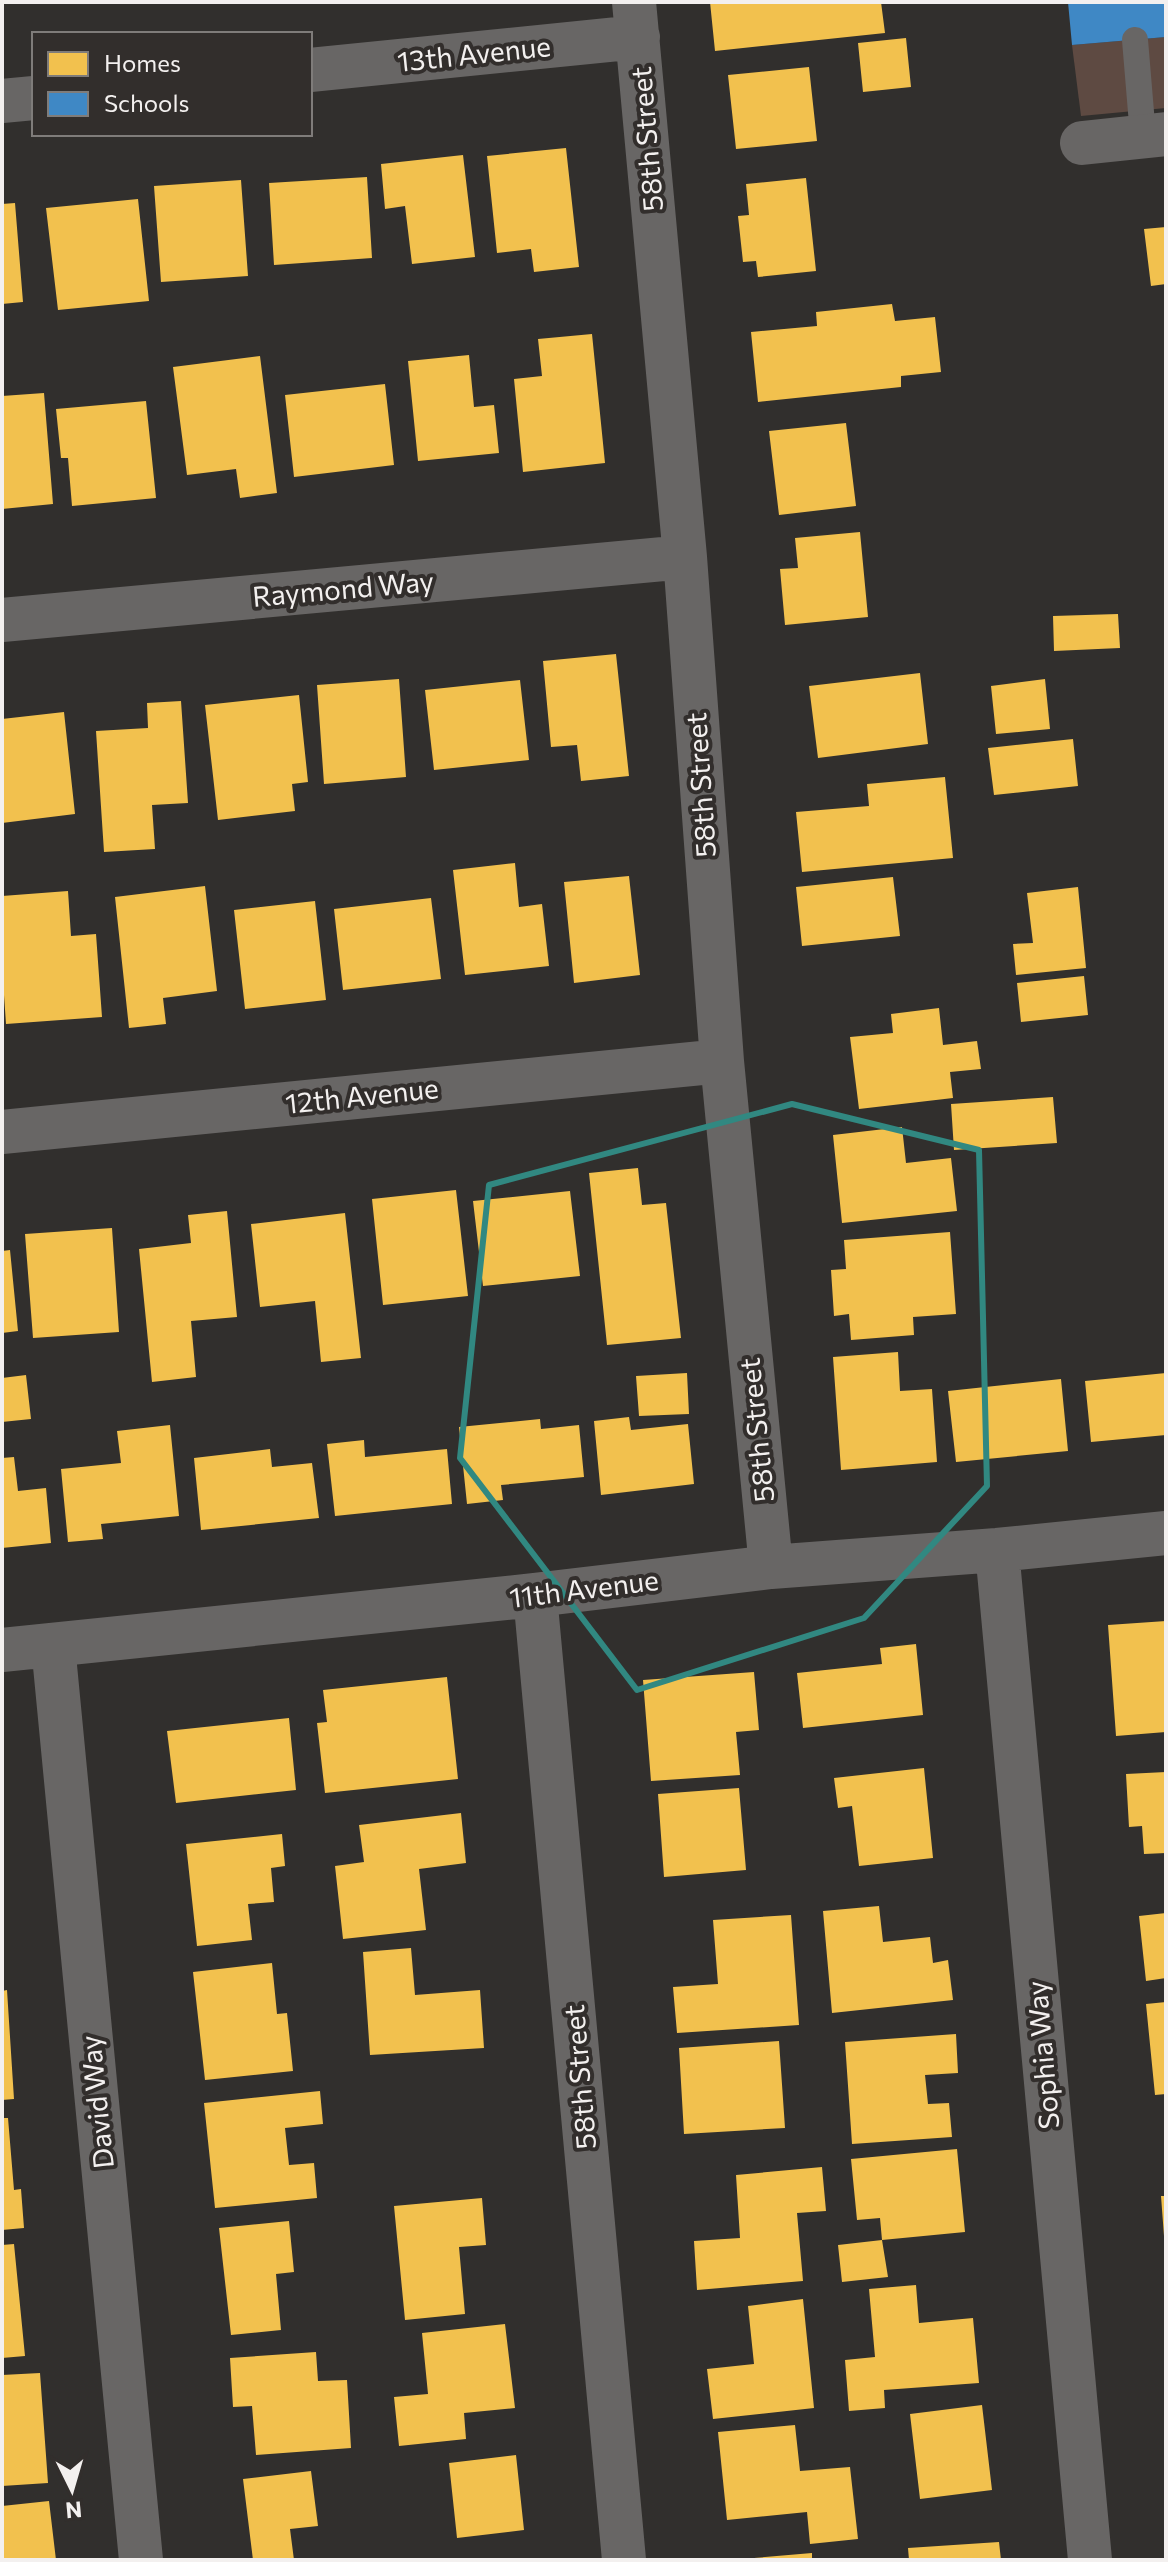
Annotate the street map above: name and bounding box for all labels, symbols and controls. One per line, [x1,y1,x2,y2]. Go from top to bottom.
street label: 13th Avenue [395,28,552,78]
legend [32,32,312,136]
text: Homes [104,48,181,77]
street label: 58th Street [623,65,669,213]
text: Schools [104,88,189,117]
street label: Raymond Way [251,563,435,613]
street label: 58th Street [678,712,722,859]
street label: 12th Avenue [284,1070,440,1120]
street label: 58th Street [732,1356,780,1504]
street label: 11th Avenue [507,1562,660,1614]
street label: Sophia Way [1019,1979,1065,2131]
street label: 58th Street [556,2003,602,2151]
street label: David Way [72,2034,120,2170]
north arrow [32,2450,112,2530]
text: N [64,2496,83,2525]

